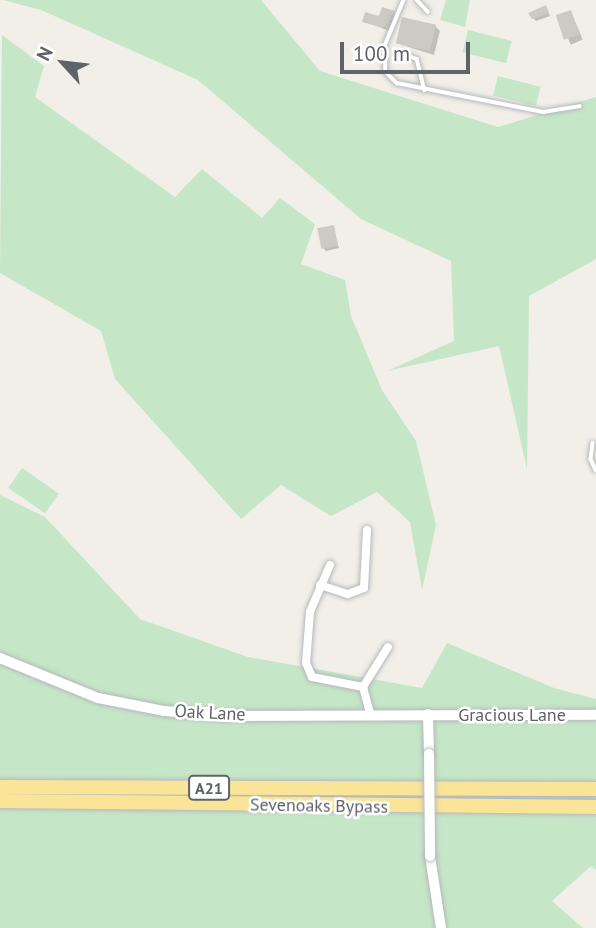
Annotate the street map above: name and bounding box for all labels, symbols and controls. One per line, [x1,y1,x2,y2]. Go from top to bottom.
north arrow [28,28,98,98]
scale bar [344,28,474,72]
text: 100 m [353,40,410,67]
text: N [31,42,58,64]
street label: Oak Lane [174,700,246,726]
street label: Gracious Lane [458,704,566,726]
road number: A21 [188,776,230,800]
street label: Sevenoaks Bypass [250,794,388,818]

